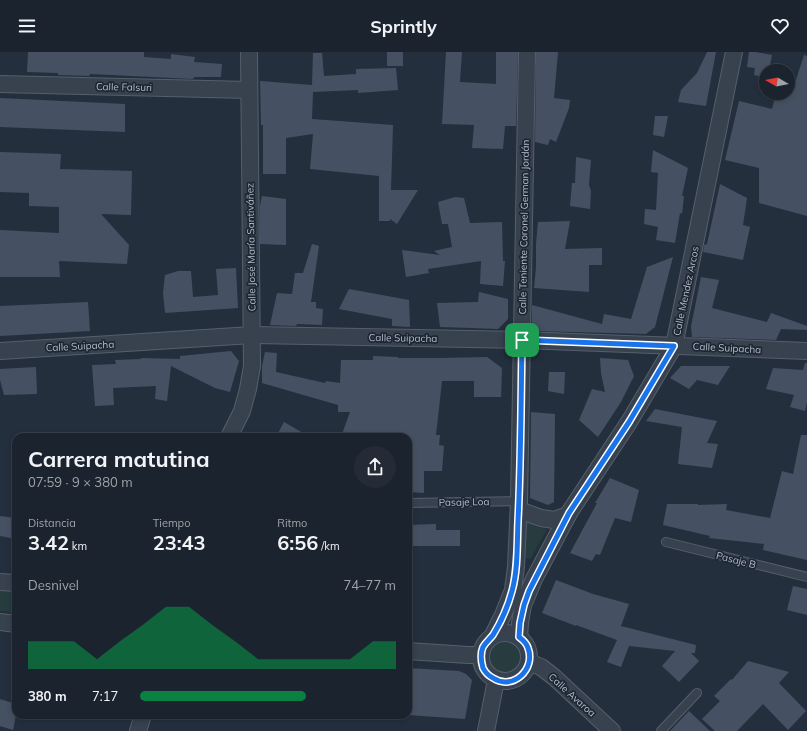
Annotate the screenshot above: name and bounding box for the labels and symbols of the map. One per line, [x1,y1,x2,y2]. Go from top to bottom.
north arrow [759,64,795,100]
street label: Calle Falsuri [96,80,152,94]
street label: Calle Teniente Coronel German Jordán [516,139,532,315]
street label: Calle José María Santiváñez [243,183,259,311]
street label: Calle Mendez Arcos [670,245,702,337]
pin [505,323,539,357]
street label: Calle Suipacha [369,331,437,345]
street label: Calle Suipacha [45,338,115,354]
street label: Calle Suipacha [692,340,762,356]
street label: Pasaje Loa [438,495,490,509]
street label: Pasaje B [715,549,757,571]
street label: Calle Avaroa [546,670,598,720]

